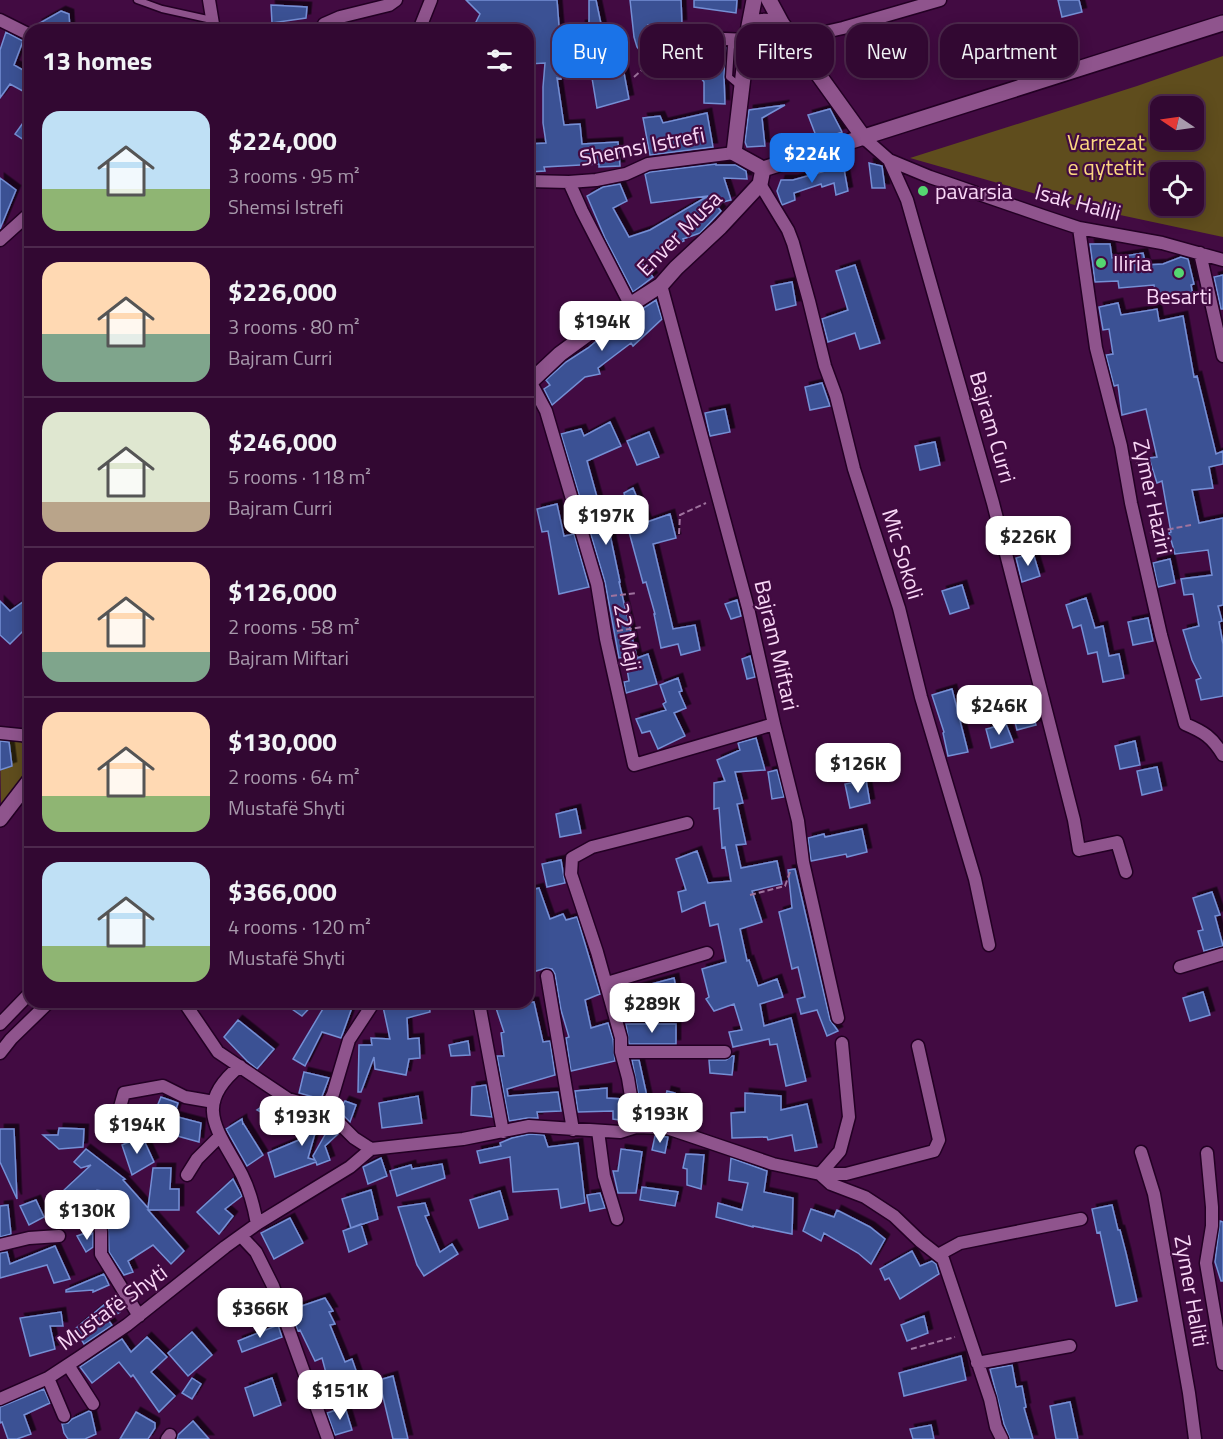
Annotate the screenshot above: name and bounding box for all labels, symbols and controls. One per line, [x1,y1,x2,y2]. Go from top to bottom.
chip: Buy [552,24,628,78]
chip: Rent [640,24,724,78]
chip: Filters [736,24,834,78]
chip: New [846,24,928,78]
chip: Apartment [940,24,1078,78]
text: 13 homes [42,41,152,80]
icon: filters [483,44,516,77]
north arrow [1150,96,1204,150]
map controls [1150,96,1204,216]
street label: Shemsi Istrefi [576,117,708,175]
text: $224,000 [228,121,337,160]
park label: Varrezat e qytetit [1067,125,1145,184]
pin: $224K [770,133,854,184]
icon: home [90,135,162,207]
text: $224K [784,137,840,168]
text: 3 rooms · 95 m² [228,160,360,191]
button: locate [1150,162,1204,216]
place label: pavarsia [935,174,1013,208]
street label: Isak Halili [1031,174,1125,230]
street label: Enver Musa [628,182,730,284]
marker: pavarsia [916,184,930,198]
text: Shemsi Istrefi [228,191,344,222]
place label: Iliria [1113,246,1152,280]
marker: Iliria [1094,256,1108,270]
marker: Besarti [1172,266,1186,280]
text: $226,000 [228,272,337,311]
place label: Besarti [1146,279,1212,313]
icon: home [90,286,162,358]
pin: $194K [560,301,644,352]
text: $194K [574,305,630,336]
text: 3 rooms · 80 m² [228,311,360,342]
text: Bajram Curri [228,342,332,373]
street label: Bajram Curri [961,367,1025,487]
text: $246,000 [228,422,337,461]
icon: home [90,436,162,508]
street label: Zymer Haziri [1124,436,1182,558]
text: 5 rooms · 118 m² [228,461,371,492]
text: Bajram Curri [228,492,332,523]
pin: $197K [564,495,648,546]
text: $197K [578,499,634,530]
street label: Mic Sokoli [873,505,933,603]
pin: $226K [986,516,1070,567]
text: $226K [1000,520,1056,551]
text: $126,000 [228,572,337,611]
street label: Bajram Miftari [745,576,809,714]
icon: home [90,586,162,658]
street label: 22 Maji [605,600,651,674]
text: 2 rooms · 58 m² [228,611,360,642]
text: Bajram Miftari [228,642,349,673]
pin: $246K [957,685,1041,736]
text: $246K [971,689,1027,720]
text: $130,000 [228,722,337,761]
icon: home [90,736,162,808]
pin: $126K [816,743,900,794]
text: $126K [830,747,886,778]
text: 2 rooms · 64 m² [228,761,360,792]
text: Mustafë Shyti [228,792,345,823]
text: $366,000 [228,872,337,911]
icon: home [90,886,162,958]
text: 4 rooms · 120 m² [228,911,371,942]
text: Mustafë Shyti [228,942,345,973]
pin: $289K [610,983,694,1034]
text: $289K [624,987,680,1018]
pin: $193K [618,1093,702,1144]
pin: $193K [260,1096,344,1147]
text: $193K [632,1097,688,1128]
text: $193K [274,1100,330,1131]
pin: $194K [95,1104,179,1155]
text: $194K [109,1108,165,1139]
pin: $130K [45,1190,129,1241]
text: $130K [59,1194,115,1225]
street label: Zymer Haliti [1165,1233,1219,1349]
street label: Mustafë Shyti [50,1255,174,1359]
pin: $366K [218,1288,302,1339]
text: $366K [232,1292,288,1323]
pin: $151K [298,1370,382,1421]
text: $151K [312,1374,368,1405]

